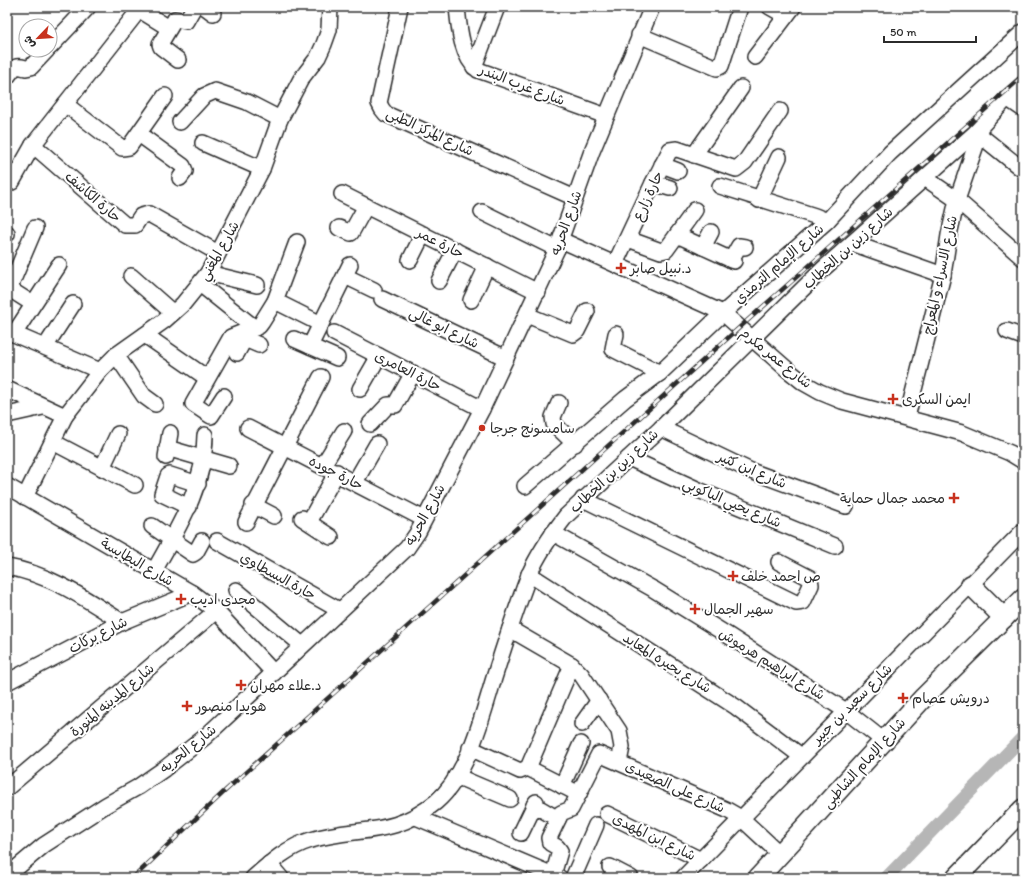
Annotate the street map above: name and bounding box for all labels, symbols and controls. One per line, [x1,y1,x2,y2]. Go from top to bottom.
north arrow [18,18,58,58]
scale bar [884,18,976,44]
text: 50 m [890,25,916,39]
text: ش [21,34,38,50]
street label: شارع غرب البندر [475,60,567,110]
street label: شارع المركز الطبى [383,104,476,161]
street label: حارة الكاشف [61,168,125,226]
street label: حارة زارع [629,168,668,224]
street label: شارع الحريه [546,188,586,258]
street label: شارع زين بن الخطاب [800,203,897,294]
street label: شارع الاسراء و المعراج [919,214,962,336]
street label: شارع المغني [195,218,246,286]
street label: شارع الإمام الترمذي [731,220,829,309]
street label: حارة عمر [413,223,467,262]
place label: د.نبيل صابر [629,260,692,277]
marker: د.نبيل صابر [615,262,627,274]
street label: شارع ابو غالى [406,304,482,353]
street label: شارع عمر مكرم [735,324,815,394]
street label: حارة العامرى [372,347,444,395]
place label: ايمن السكرى [902,391,971,408]
marker: ايمن السكرى [887,393,899,405]
place label: سامسونج جرجا [490,420,575,438]
marker: سامسونج جرجا [477,423,487,433]
street label: شارع زين بن الخطاب [566,426,663,517]
street label: شارع ابن كثير [714,447,789,493]
street label: حارة جوده [306,452,366,494]
street label: شارع يحيي الباكوبي [679,475,784,535]
street label: شارع الحريه [401,481,450,549]
place label: محمد جمال حماية [840,490,945,507]
marker: محمد جمال حماية [948,492,960,504]
street label: شارع البطايسة [97,534,176,591]
street label: حارة البسطاوي [236,548,319,605]
place label: ص احمد خلف [741,568,821,585]
marker: ص احمد خلف [728,571,738,581]
place label: مجدى اديب [190,591,256,608]
marker: مجدى اديب [175,593,187,605]
place label: سهير الجمال [704,601,774,618]
marker: سهير الجمال [689,603,701,615]
street label: شارع بركات [66,613,131,658]
street label: شارع ابراهيم هرموش [715,624,828,705]
street label: شارع بحيره المعابد [619,629,714,698]
street label: شارع المدينه المنورة [66,660,158,741]
street label: شارع سعيد بن جبير [808,660,896,749]
place label: د.علاء مهران [250,677,321,694]
marker: د.علاء مهران [235,679,247,691]
place label: درويش عصام [912,690,990,709]
marker: درويش عصام [897,692,909,704]
place label: هويدا منصور [195,698,266,715]
marker: هويدا منصور [181,700,193,712]
street label: شارع الإمام الشاطبى [819,714,911,813]
street label: شارع الحريه [156,721,220,778]
street label: شارع على الصعيدى [622,757,727,817]
street label: شارع ابن المهدى [609,810,698,865]

